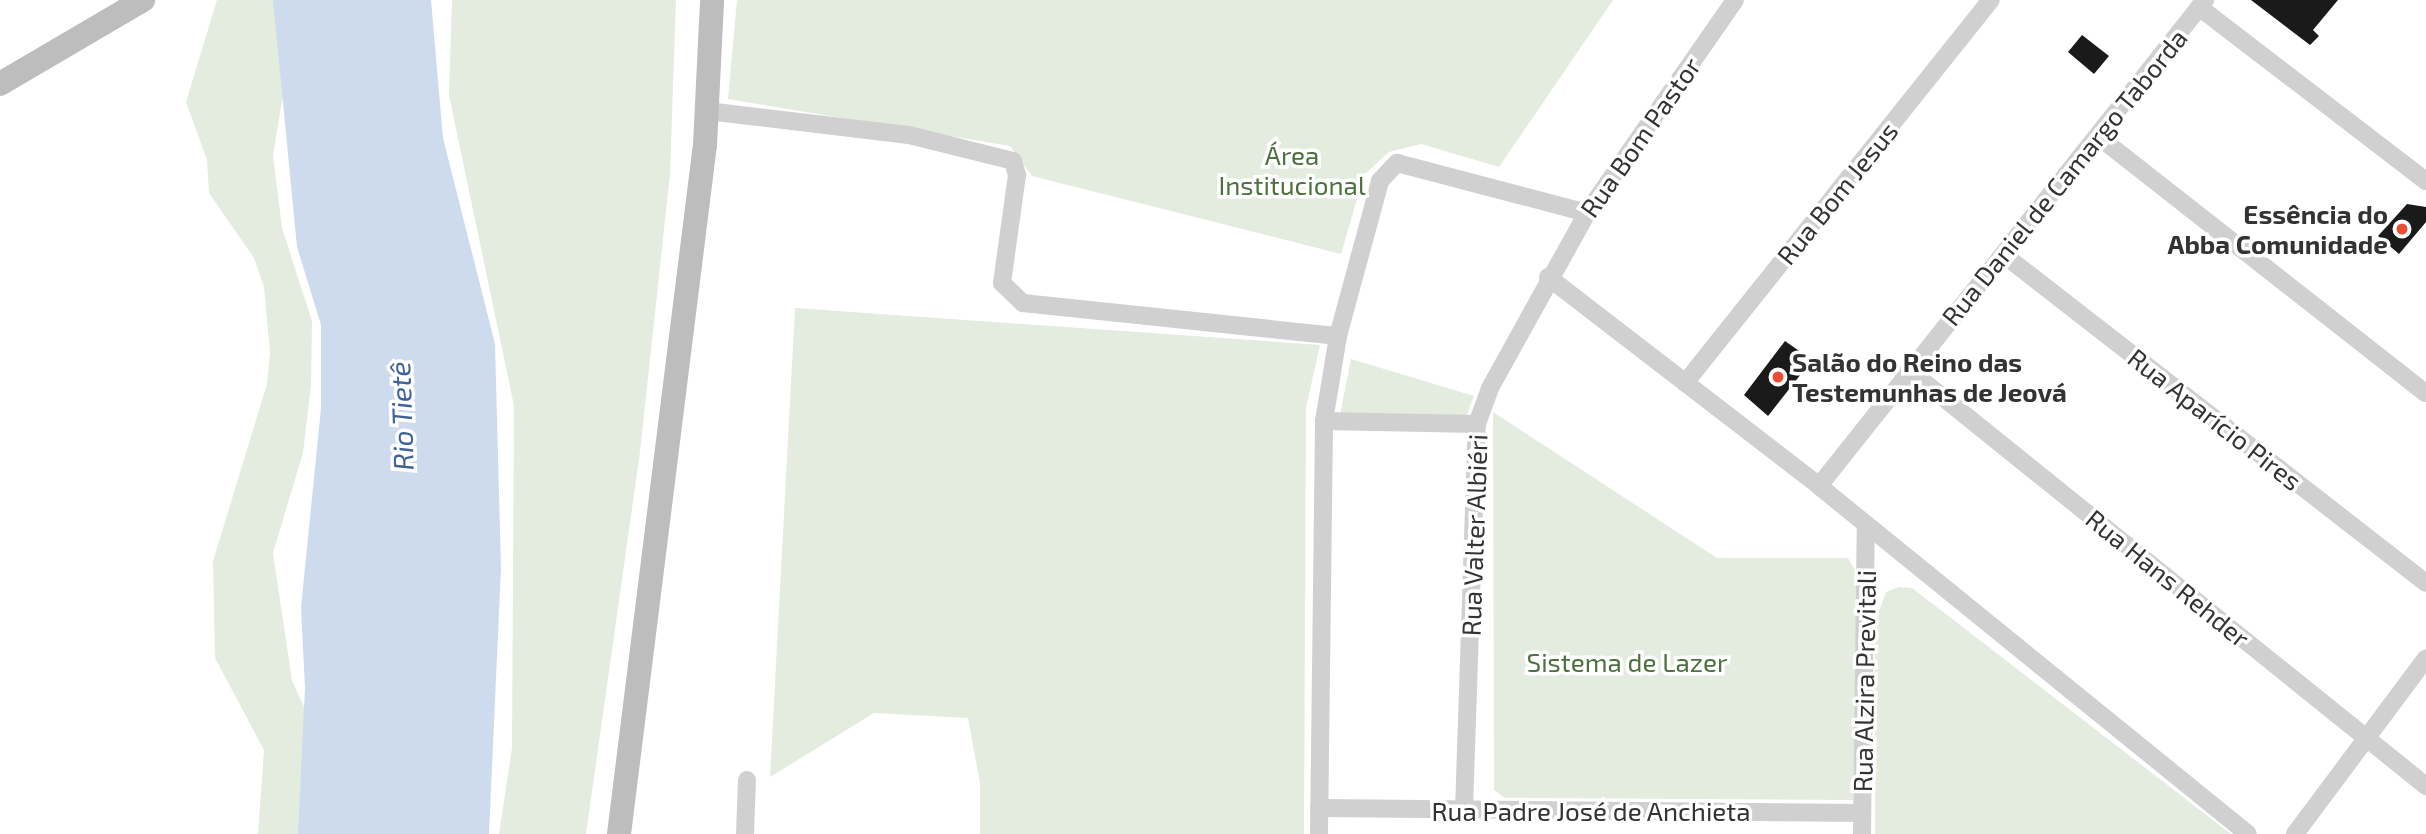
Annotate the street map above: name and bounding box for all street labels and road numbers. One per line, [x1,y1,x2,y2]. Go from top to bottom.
street label: Rua Daniel de Camargo Taborda [1934,22,2194,332]
street label: Rua Bom Pastor [1573,51,1707,223]
street label: Rua Bom Jesus [1770,115,1904,271]
street label: Rua Aparício Pires [2122,341,2308,497]
street label: Rua Valter Albiéri [1455,433,1493,637]
street label: Rua Hans Rehder [2080,503,2256,653]
street label: Rua Alzira Previtali [1846,569,1882,793]
street label: Rua Padre José de Anchieta [1431,795,1751,827]

